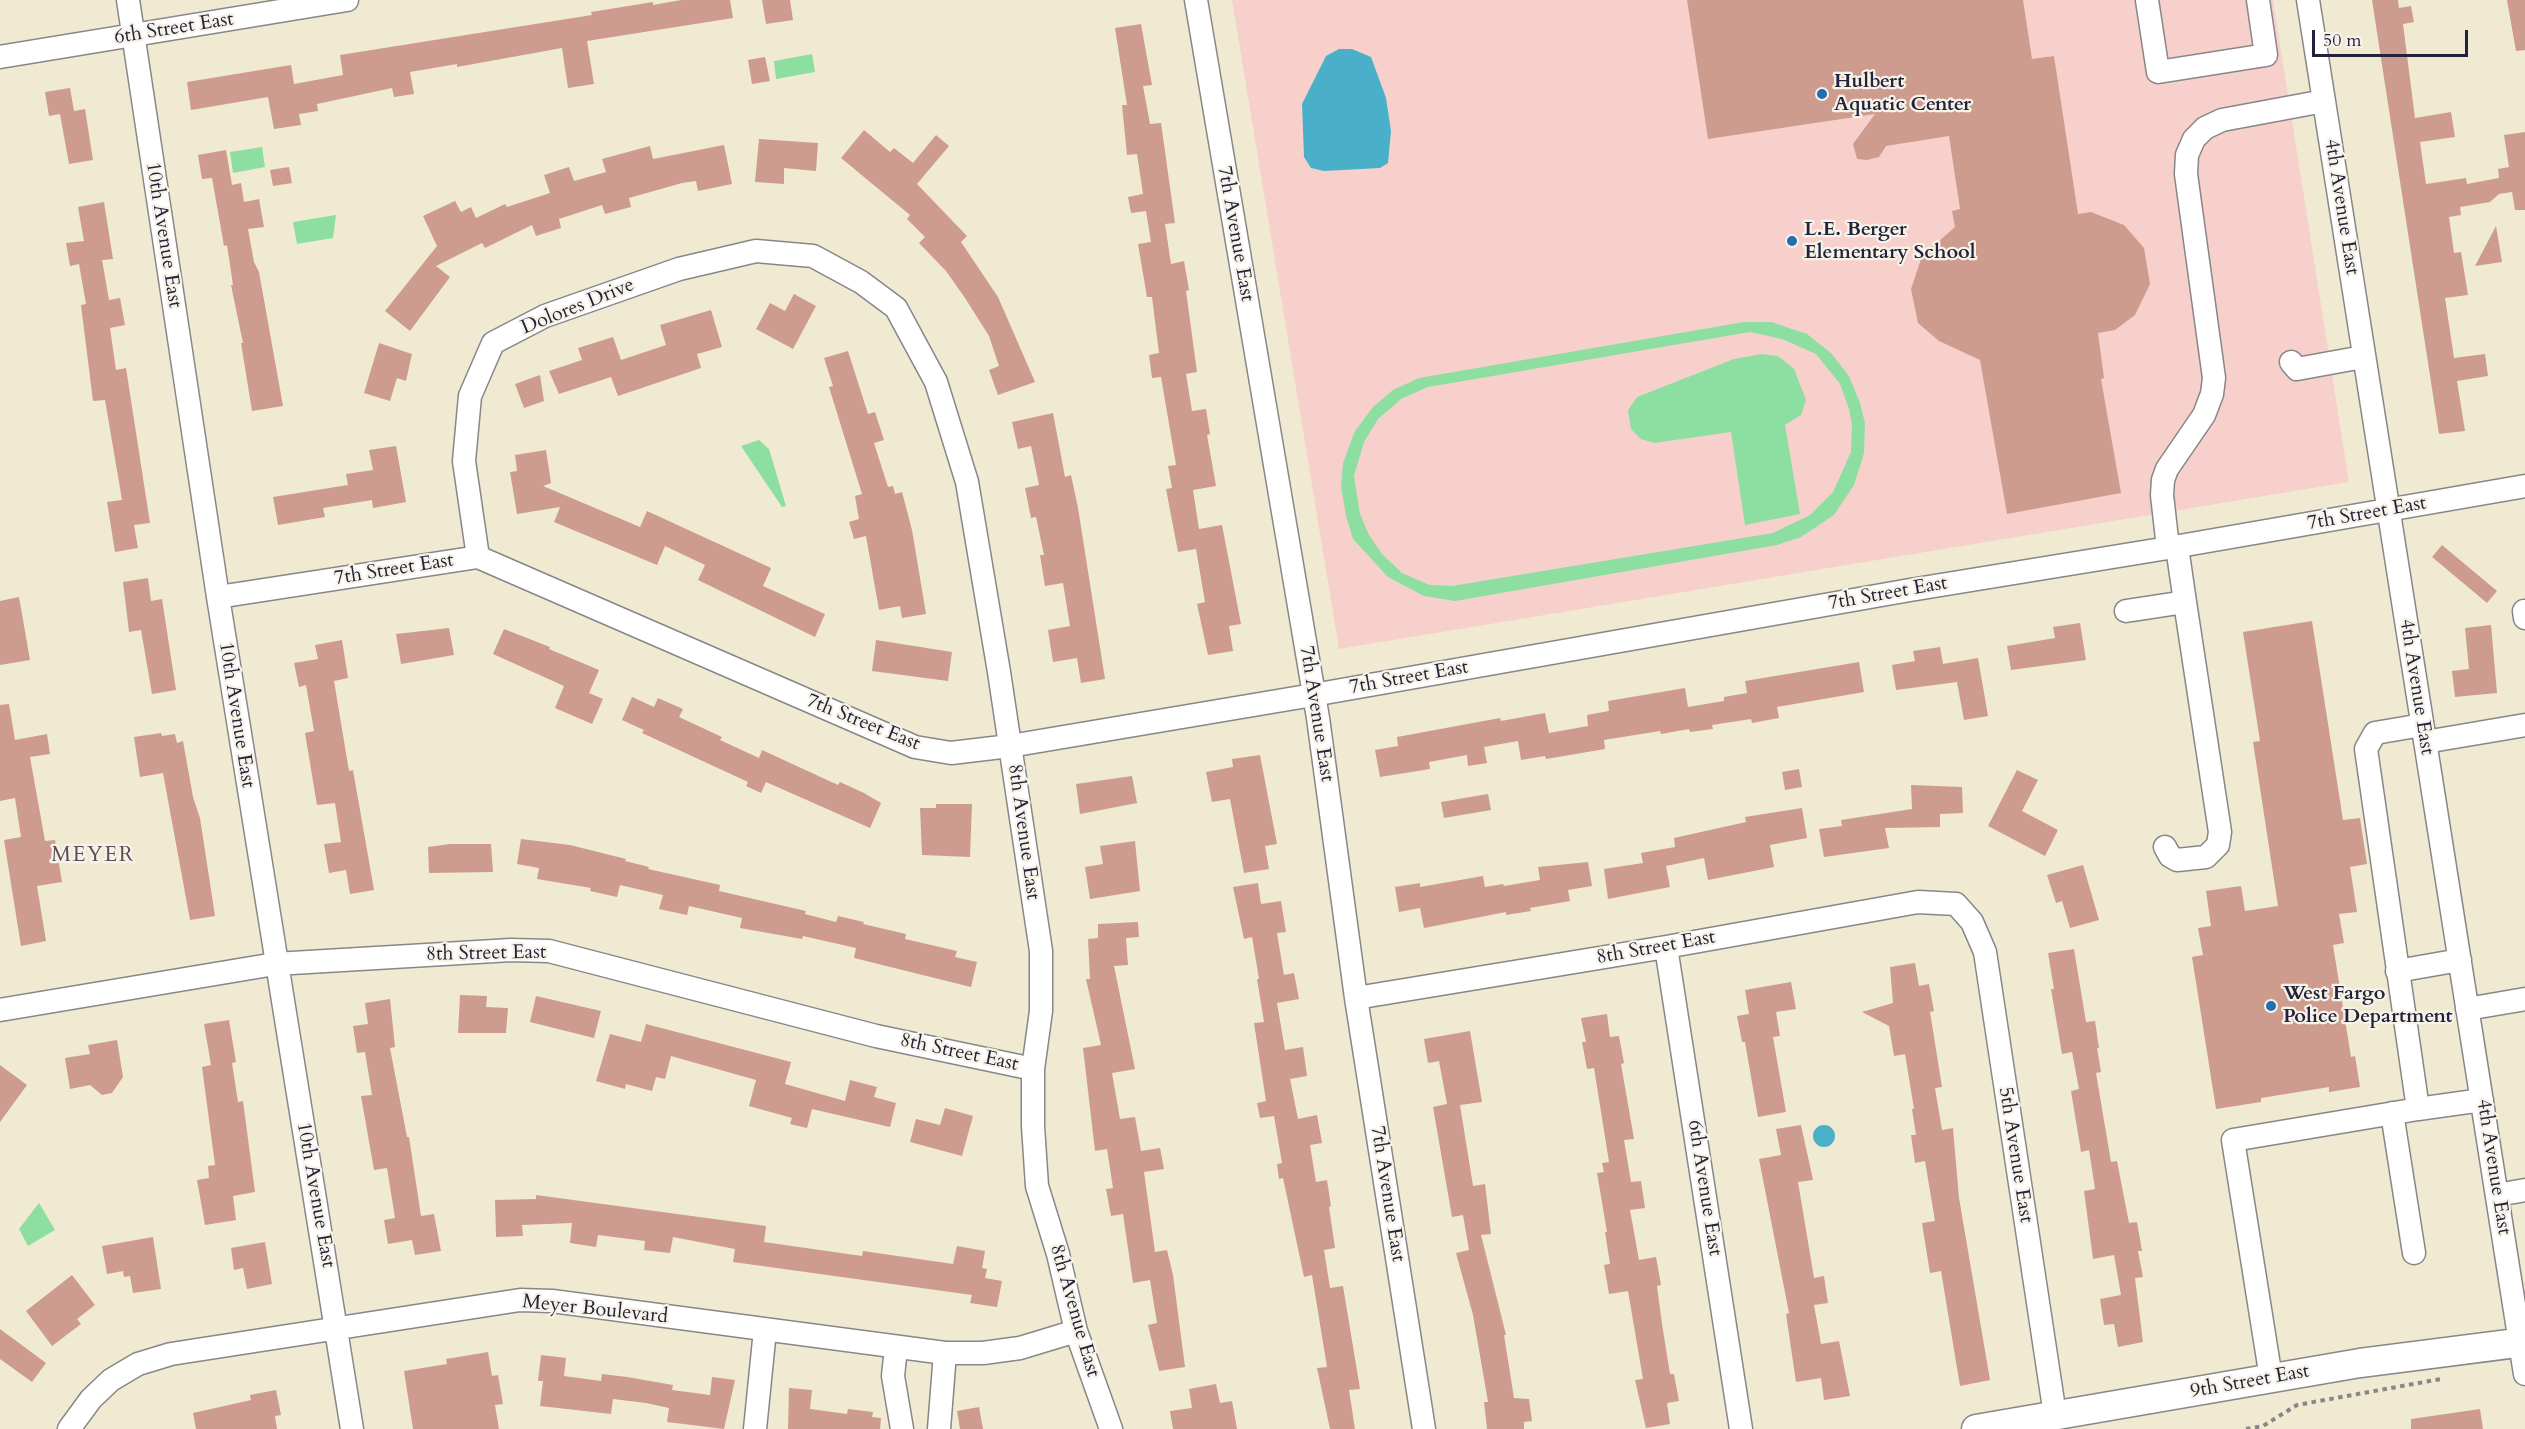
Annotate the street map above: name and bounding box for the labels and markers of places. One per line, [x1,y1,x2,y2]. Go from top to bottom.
place label: Hulbert Aquatic Center [1834,70,1971,117]
marker: Hulbert Aquatic Center [1815,87,1829,101]
place label: L.E. Berger Elementary School [1804,218,1976,265]
marker: L.E. Berger Elementary School [1785,234,1799,248]
place label: West Fargo Police Department [2283,982,2452,1029]
marker: West Fargo Police Department [2264,999,2278,1013]

